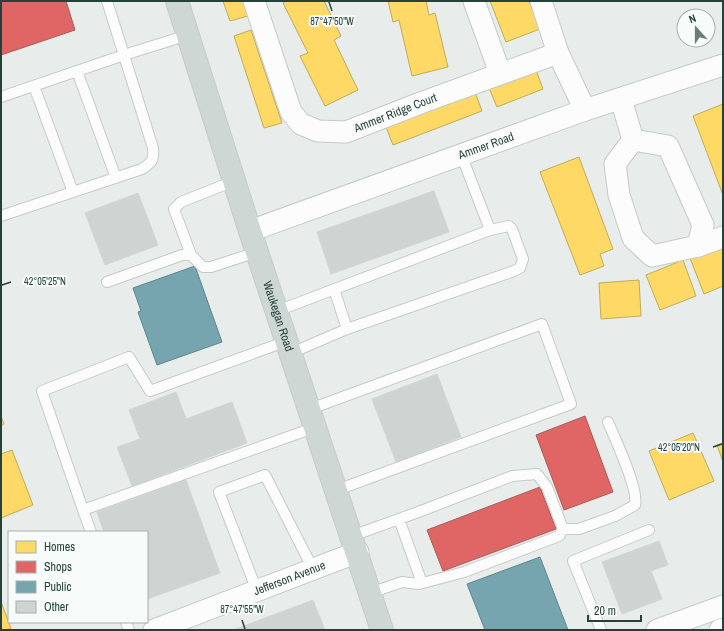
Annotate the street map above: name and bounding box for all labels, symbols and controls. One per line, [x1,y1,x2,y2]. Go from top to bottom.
north arrow [676,8,716,48]
text: N [687,11,698,26]
text: 87°47'50"W [310,15,354,28]
street label: Ammer Ridge Court [351,90,439,137]
street label: Ammer Road [455,128,516,163]
text: 42°05'25"N [24,275,66,288]
street label: Waukegan Road [259,279,297,353]
text: 42°05'20"N [658,441,700,454]
legend [8,531,148,623]
text: Homes [44,539,75,555]
street label: Jefferson Avenue [251,557,328,599]
text: Shops [44,559,72,575]
text: Public [44,579,71,595]
scale bar [588,597,641,623]
text: Other [44,599,69,615]
text: 87°47'55"W [220,603,264,616]
text: 20 m [594,603,616,619]

